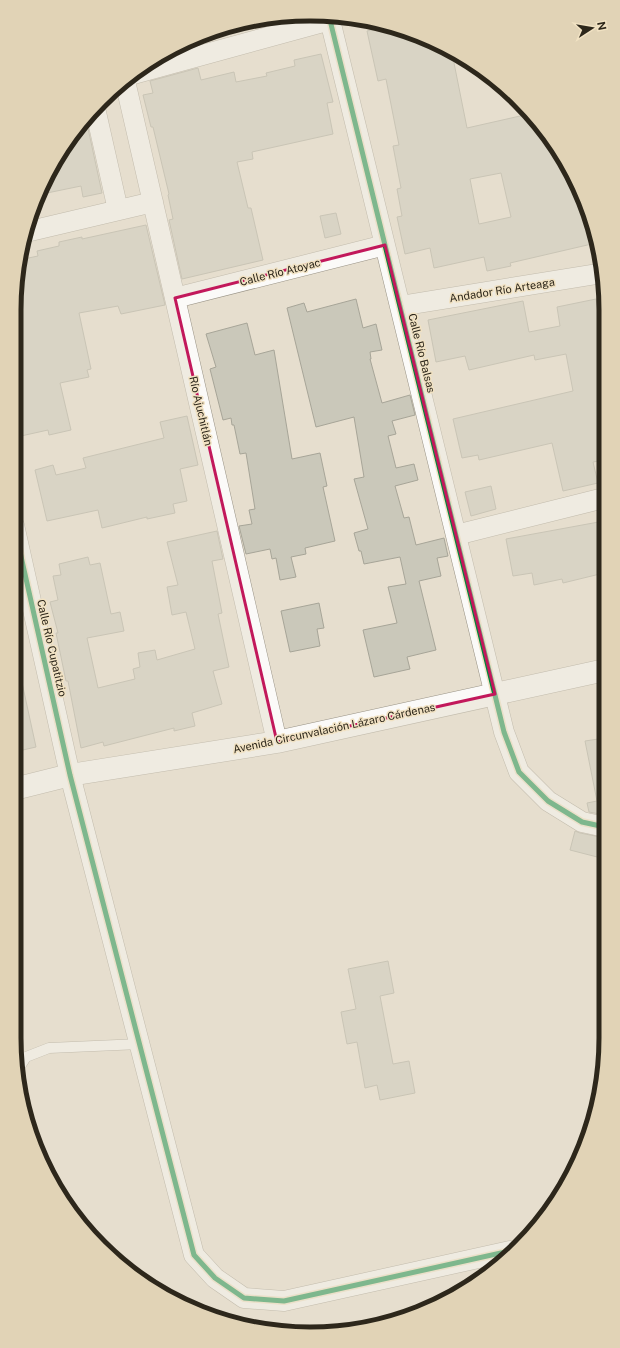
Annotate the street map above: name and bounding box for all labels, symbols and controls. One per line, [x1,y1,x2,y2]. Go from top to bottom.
north arrow [572,8,612,48]
text: N [595,20,609,31]
street label: Calle Río Atoyac [238,256,322,288]
street label: Andador Río Arteaga [448,276,556,304]
street label: Calle Río Balsas [406,312,438,394]
street label: Río Ajuchitlán [187,375,215,447]
street label: Calle Río Cupatitzio [35,598,69,698]
street label: Avenida Circunvalación Lázaro Cárdenas [232,701,437,755]

